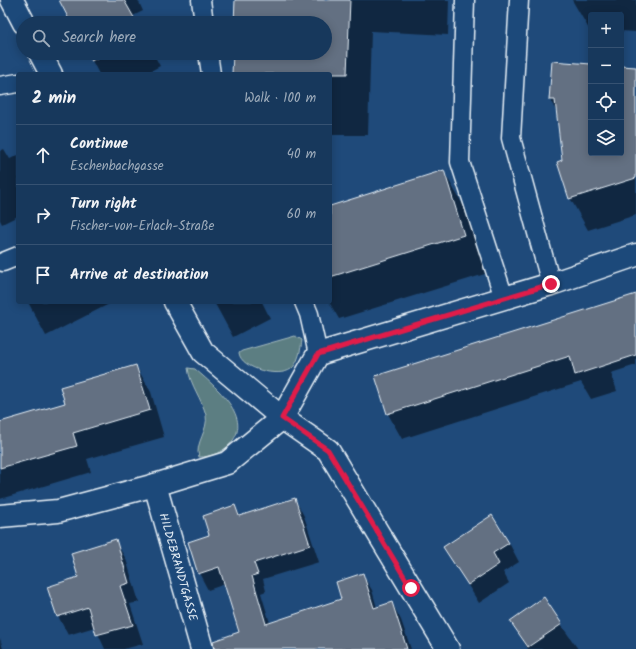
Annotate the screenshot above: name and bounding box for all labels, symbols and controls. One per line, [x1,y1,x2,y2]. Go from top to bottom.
map controls [588,12,624,156]
button: + [588,12,624,48]
search box [16,16,332,60]
text: Search here [62,26,136,50]
icon: search [30,27,52,49]
button: − [588,48,624,84]
button: locate [588,84,624,120]
text: 2 min [32,85,76,112]
text: Walk · 100 m [244,88,316,109]
button: layers [588,120,624,156]
text: Continue [70,132,128,156]
icon: ahead [32,144,54,166]
text: 40 m [287,144,316,165]
text: Eschenbachgasse [70,156,164,177]
text: Turn right [70,192,137,216]
icon: right [32,204,54,226]
text: 60 m [287,204,316,225]
text: Fischer-von-Erlach-Straße [70,216,214,237]
text: Arrive at destination [70,263,209,287]
icon: arrive [32,264,54,286]
route end [542,275,560,293]
street label: HILDEBRANDTGASSE [153,511,203,624]
route start [402,579,420,597]

